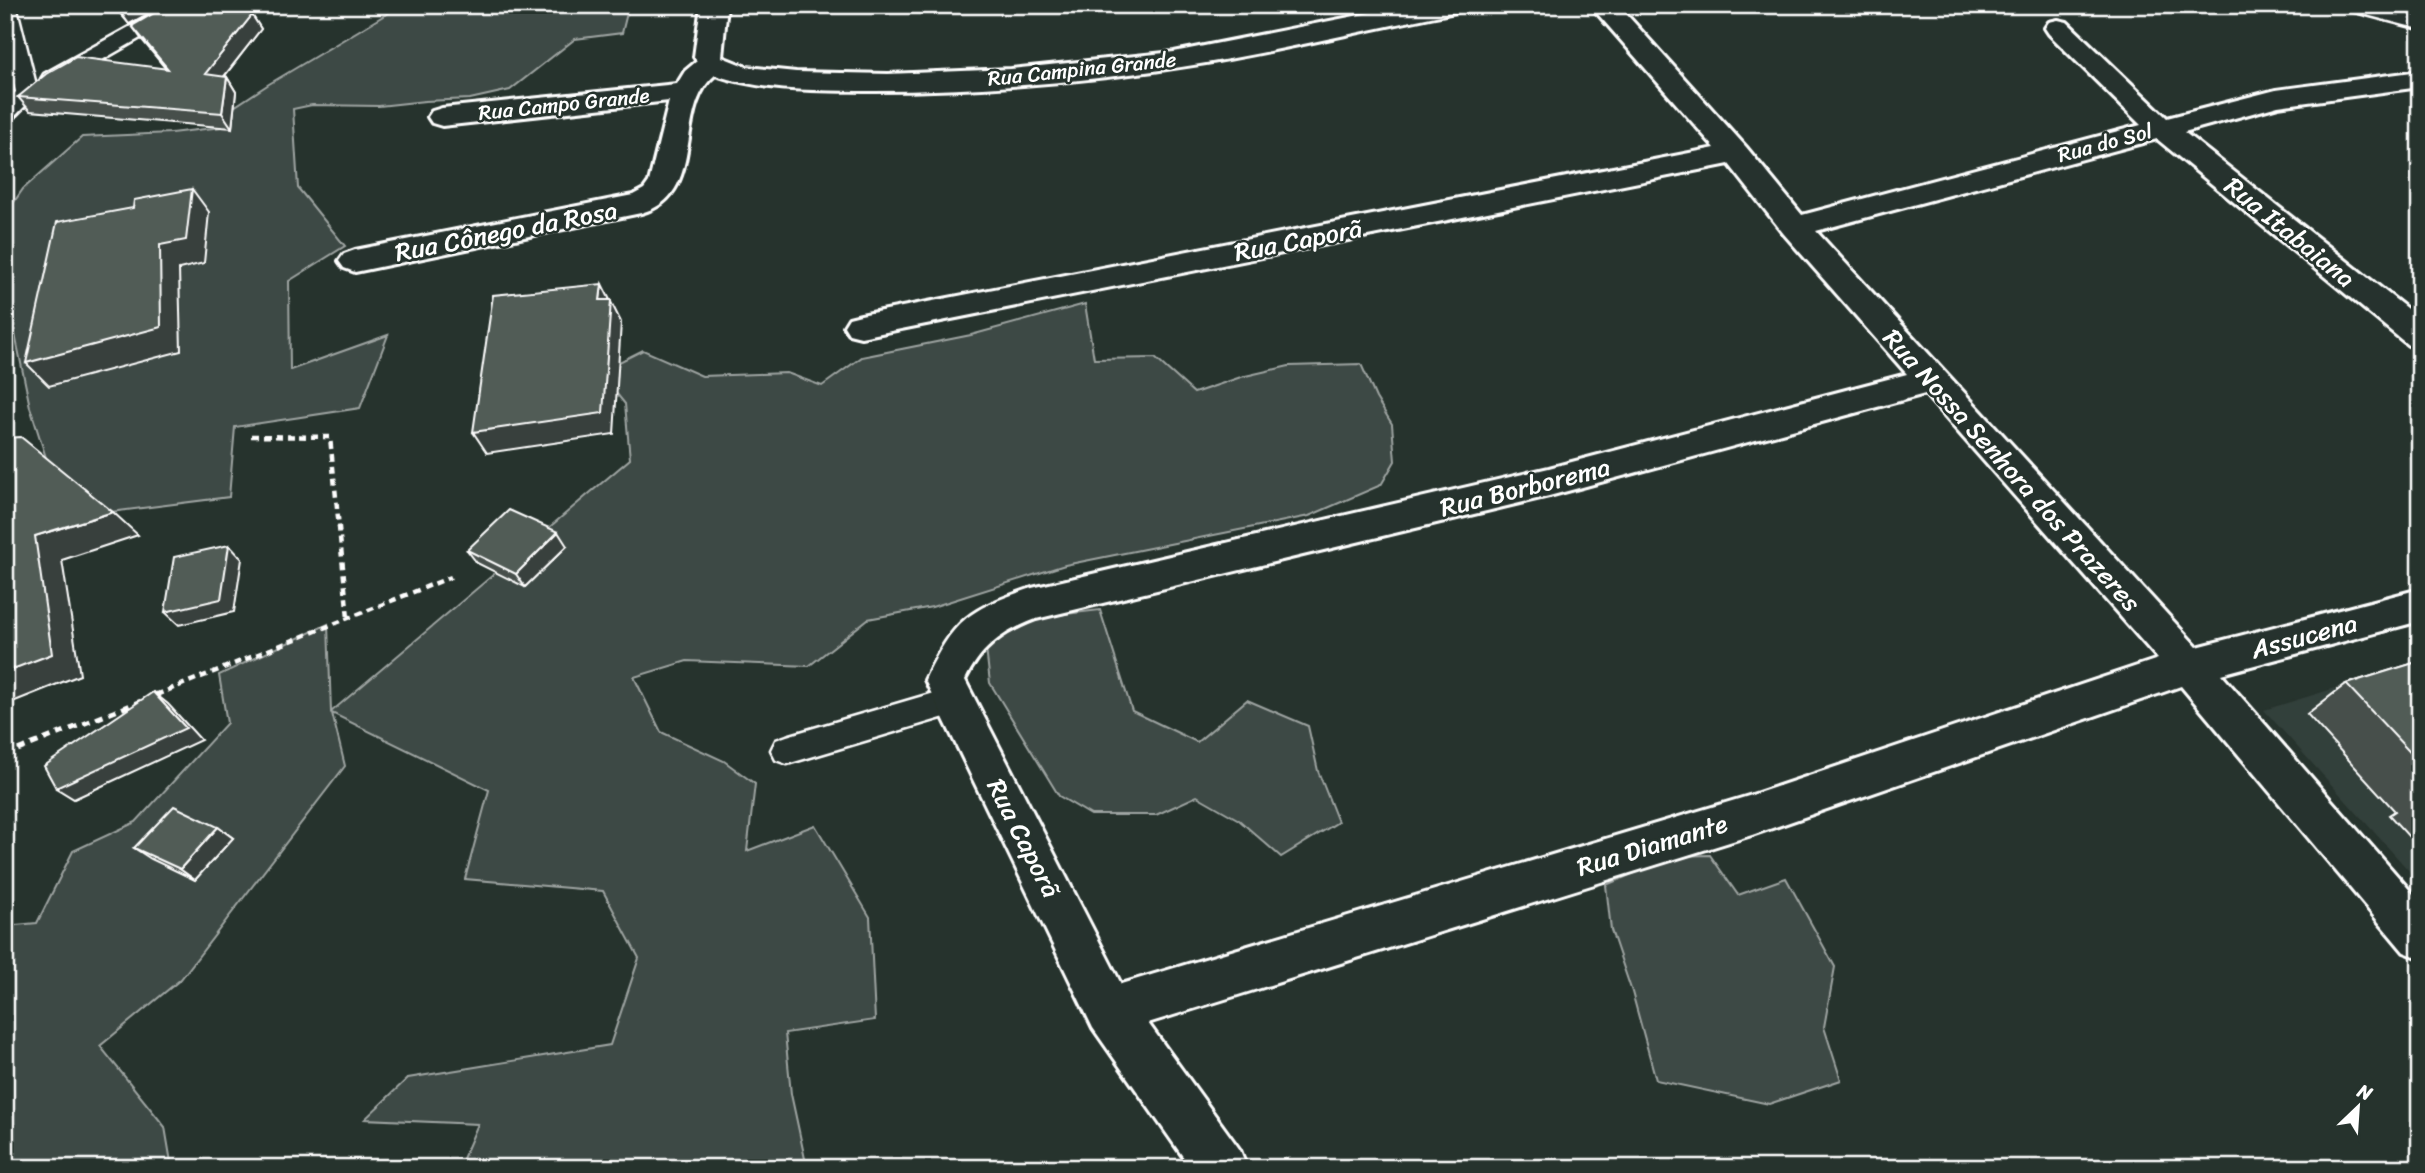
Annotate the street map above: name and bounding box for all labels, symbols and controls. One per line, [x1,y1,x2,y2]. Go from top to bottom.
street label: Rua Campina Grande [986,40,1178,98]
street label: Rua Campo Grande [477,76,651,132]
street label: Rua do Sol [2053,112,2158,174]
street label: Rua Itabaiana [2214,164,2366,300]
street label: Rua Cônego da Rosa [391,187,621,275]
street label: Rua Caporã [1230,205,1367,275]
street label: Rua Nossa Senhora dos Prazeres [1871,317,2153,623]
street label: Rua Borborema [1435,444,1615,530]
street label: Assucena [2245,600,2362,672]
street label: Rua Caporã [974,770,1074,907]
street label: Rua Diamante [1571,800,1733,890]
north arrow [2324,1072,2394,1142]
text: N [2351,1074,2379,1110]

